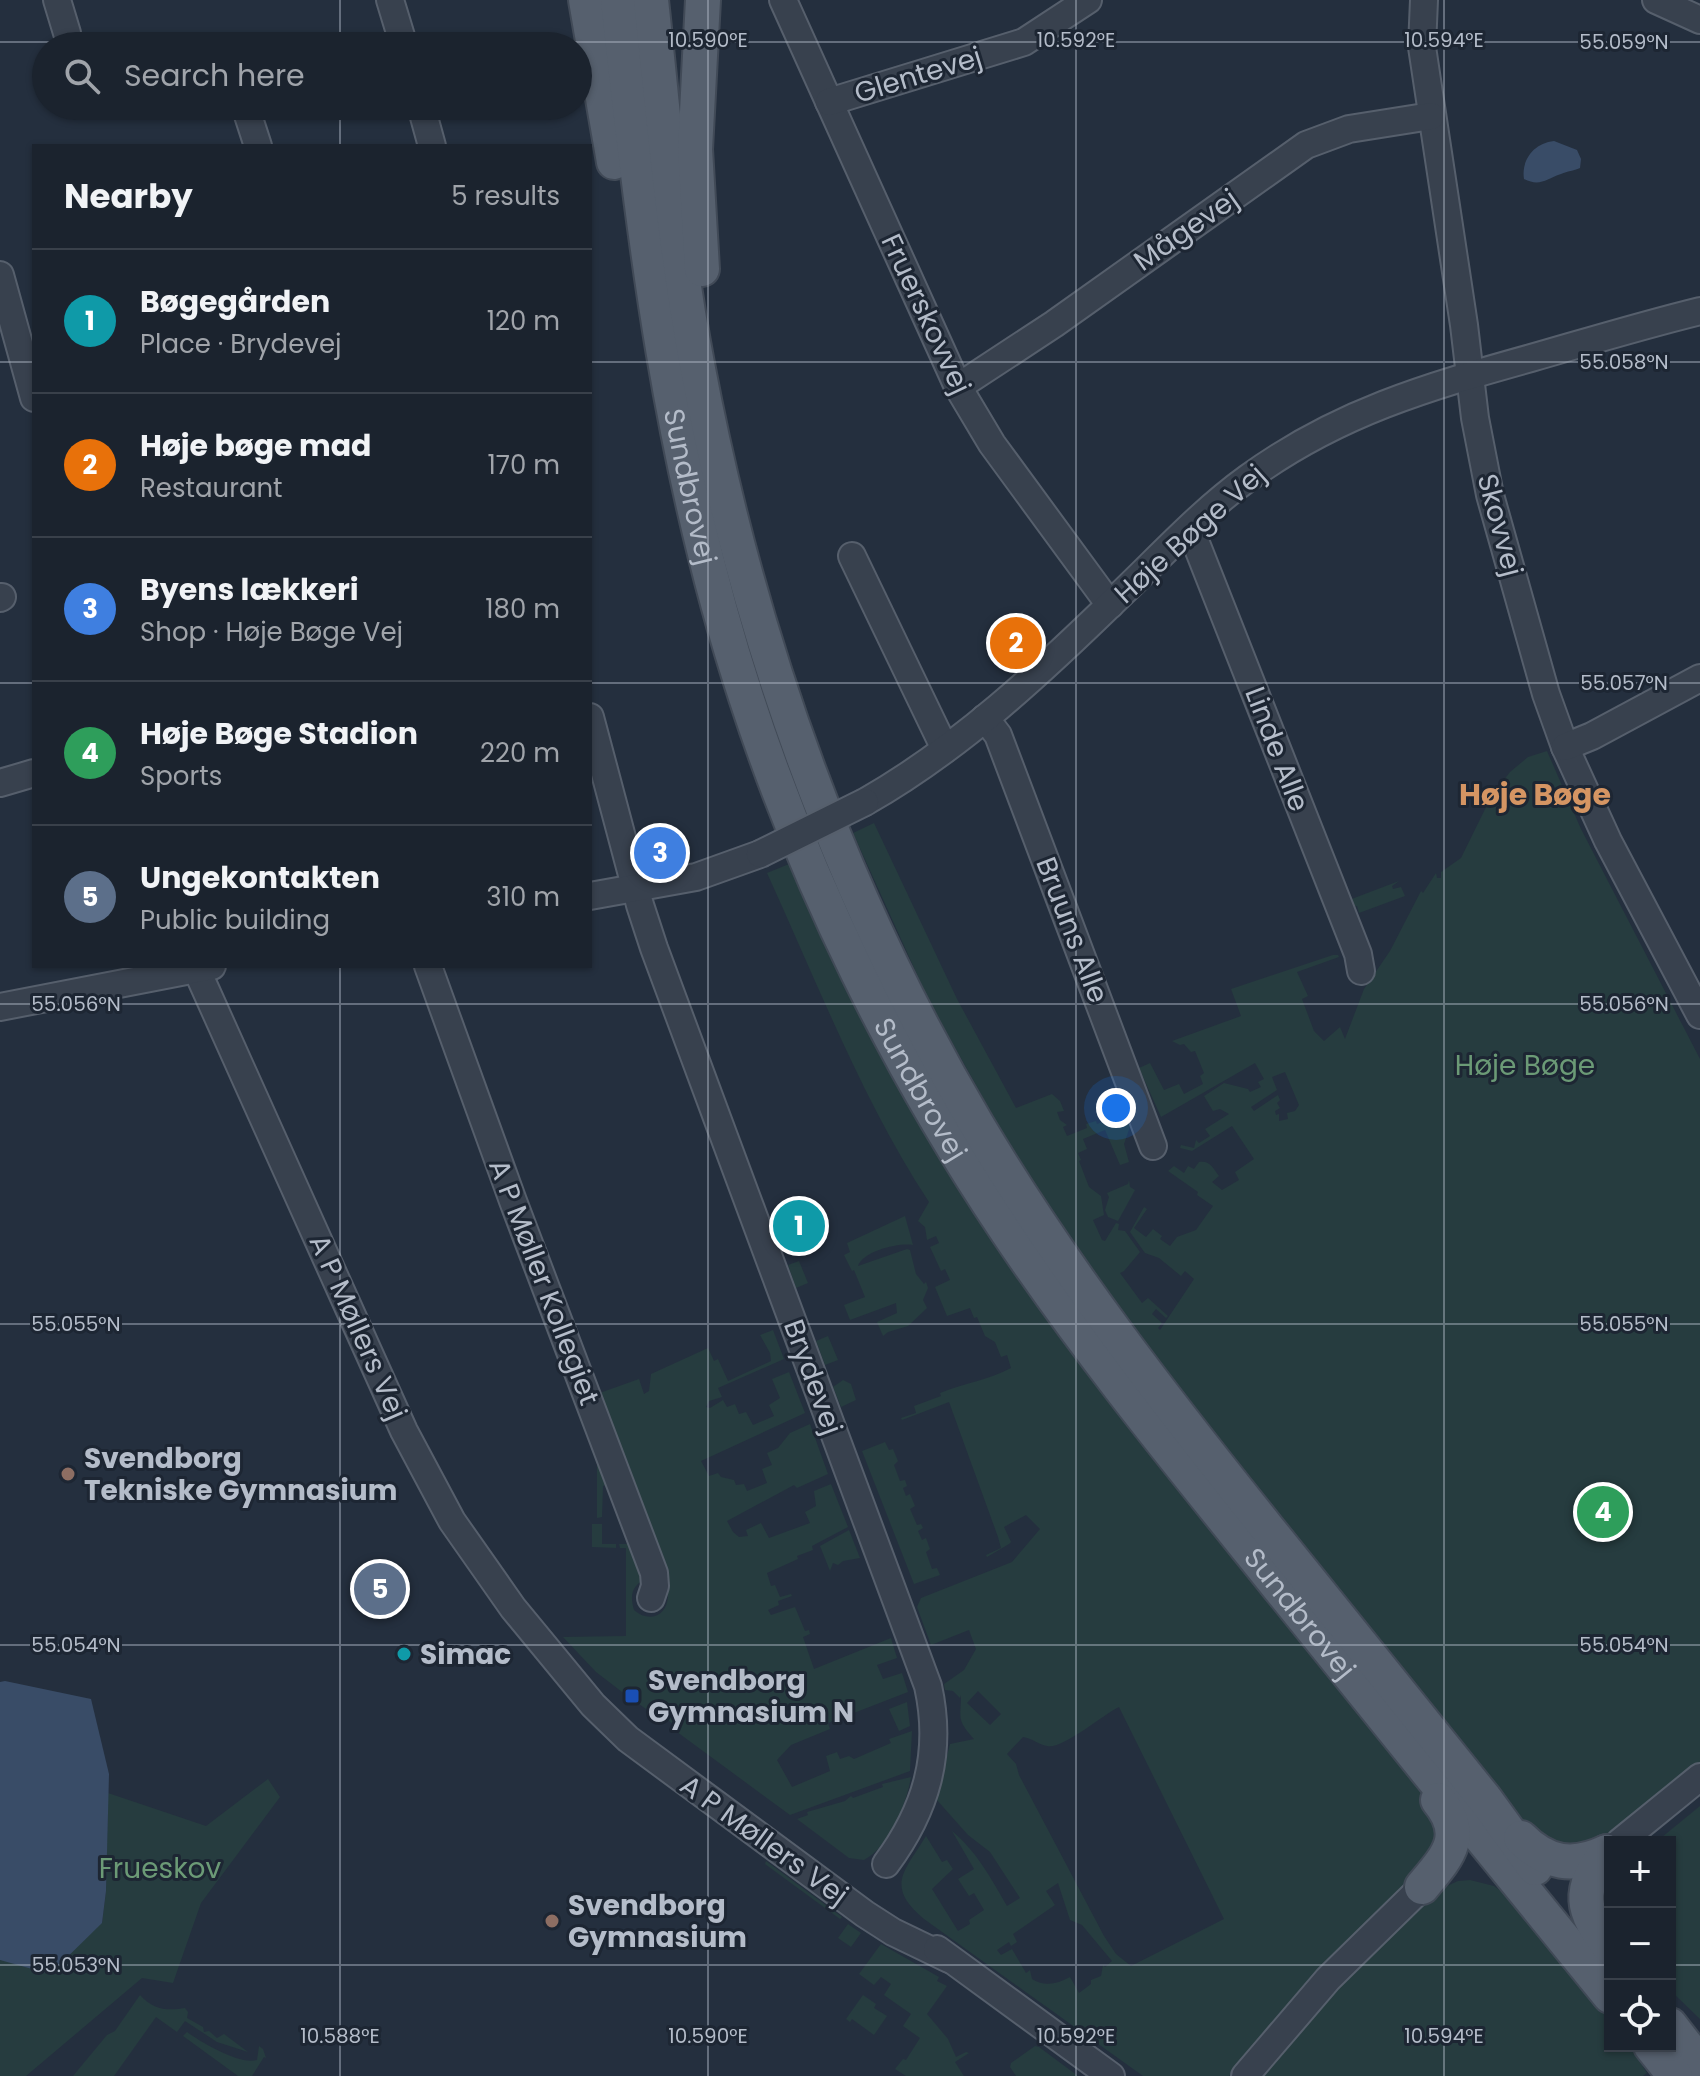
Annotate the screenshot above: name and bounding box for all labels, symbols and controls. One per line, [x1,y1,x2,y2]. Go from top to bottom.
text: 10.590°E [668,26,748,54]
text: 10.592°E [1037,26,1115,54]
text: 10.594°E [1404,26,1484,54]
text: 55.059°N [1579,28,1669,56]
search box [32,32,592,120]
street label: Glentevej [849,37,987,113]
icon: search [60,54,104,98]
text: Search here [124,54,305,97]
text: Nearby [64,172,193,220]
text: 5 results [451,178,560,214]
street label: Mågevej [1126,180,1246,280]
street label: Fruerskovvej [872,227,980,401]
text: Bøgegården [140,280,330,323]
text: 1 [85,303,95,339]
text: 120 m [487,303,560,339]
text: Place · Brydevej [140,326,341,362]
text: 55.058°N [1579,348,1669,376]
street label: Sundbrovej [655,405,726,568]
text: Høje bøge mad [140,424,371,467]
text: 2 [83,447,97,483]
text: 170 m [487,447,560,483]
street label: Høje Bøge Vej [1106,456,1274,612]
street label: Skovvej [1468,469,1532,581]
text: Restaurant [140,470,283,506]
text: Byens lækkeri [140,568,359,611]
text: 3 [82,591,98,627]
text: 180 m [485,591,560,627]
pin: 2 [990,613,1042,673]
text: Shop · Høje Bøge Vej [140,614,403,650]
text: 55.057°N [1580,669,1668,697]
street label: Linde Alle [1235,681,1319,817]
text: Høje Bøge Stadion [140,712,418,755]
text: 4 [81,735,99,771]
text: 220 m [480,735,560,771]
text: Sports [140,758,222,794]
district label: Høje Bøge [1459,773,1611,816]
pin: 3 [634,823,686,883]
street label: Bruuns Alle [1026,851,1118,1009]
text: Ungekontakten [140,856,380,899]
text: 5 [82,879,98,915]
text: 310 m [486,879,560,915]
text: Public building [140,902,330,938]
text: 55.056°N [31,990,121,1018]
text: 55.056°N [1579,990,1669,1018]
street label: Sundbrovej [865,1011,977,1168]
park label: Høje Bøge [1455,1046,1595,1085]
your location [1096,1088,1136,1128]
street label: A P Møller Kollegiet [479,1153,609,1411]
pin: 1 [773,1196,825,1256]
street label: A P Møllers Vej [300,1228,416,1426]
text: 55.055°N [31,1310,121,1338]
text: 55.055°N [1579,1310,1669,1338]
street label: Brydevej [774,1314,852,1440]
place label: Svendborg Tekniske Gymnasium [84,1439,397,1510]
marker: Svendborg Tekniske Gymnasium [59,1465,77,1483]
pin: 4 [1577,1482,1629,1542]
street label: Sundbrovej [1235,1539,1365,1687]
pin: 5 [354,1559,406,1619]
text: 55.054°N [31,1631,121,1659]
text: 55.054°N [1579,1631,1669,1659]
place label: Simac [420,1635,511,1674]
marker: Simac [395,1645,413,1663]
place label: Svendborg Gymnasium N [648,1661,854,1732]
marker: Svendborg Gymnasium N [623,1687,641,1705]
street label: A P Møllers Vej [672,1766,856,1914]
map controls [1604,1836,1676,2052]
button: + [1604,1836,1676,1908]
park label: Frueskov [99,1849,222,1888]
place label: Svendborg Gymnasium [568,1886,747,1957]
button: − [1604,1908,1676,1980]
marker: Svendborg Gymnasium [543,1912,561,1930]
text: 55.053°N [32,1951,120,1979]
button: locate [1604,1980,1676,2052]
text: 10.588°E [300,2022,380,2050]
text: 10.590°E [668,2022,748,2050]
text: 10.592°E [1037,2022,1115,2050]
text: 10.594°E [1404,2022,1484,2050]

